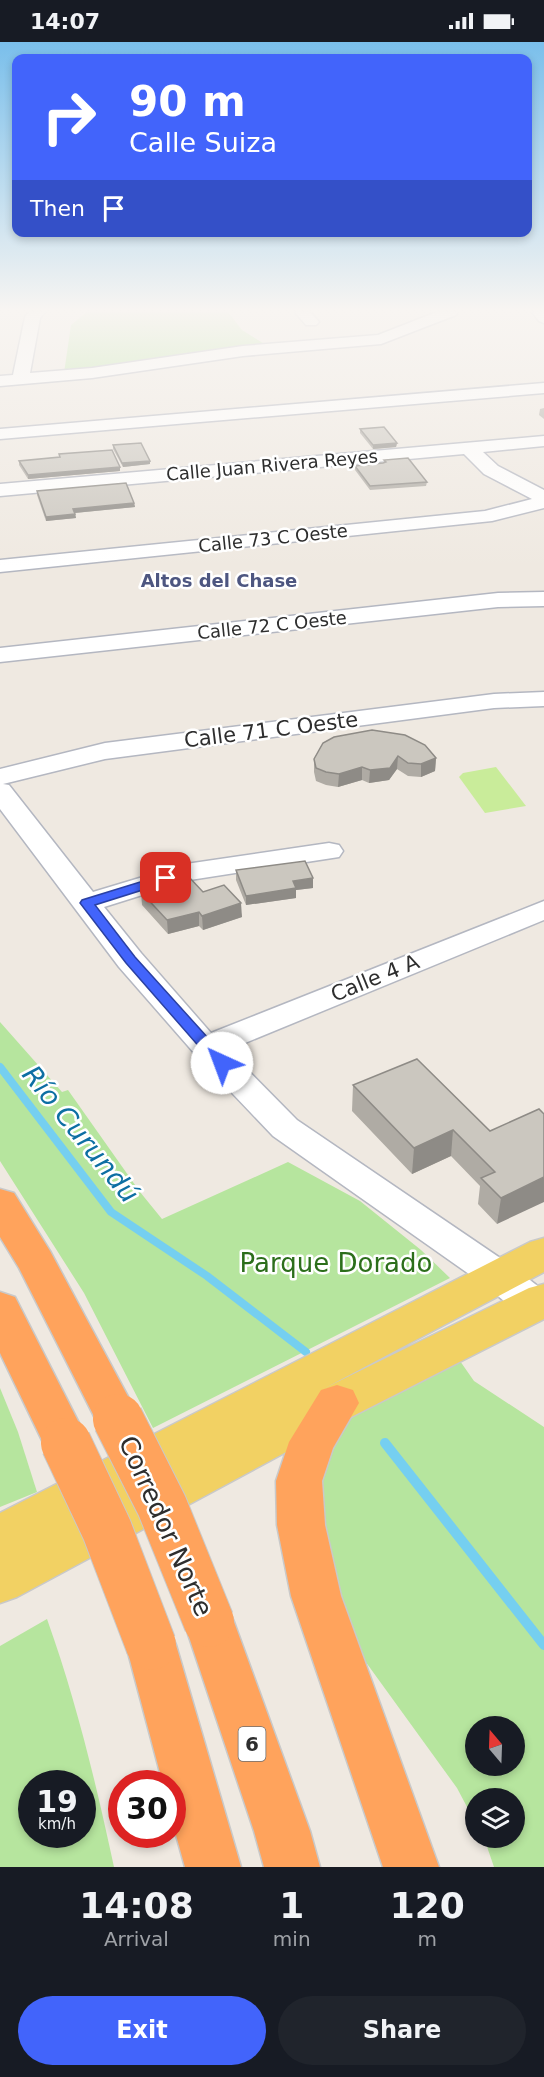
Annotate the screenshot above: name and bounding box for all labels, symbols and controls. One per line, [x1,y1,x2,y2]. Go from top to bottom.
text: 14:07 [30,9,100,34]
text: 90 m [129,77,246,126]
icon: right [30,78,108,156]
text: Calle Suiza [129,127,277,158]
icon: arrive [97,192,130,225]
text: Then [30,196,85,221]
street label: Calle Juan Rivera Reyes [165,445,379,485]
street label: Calle 73 C Oeste [197,520,349,556]
district label: Altos del Chase [141,570,297,591]
street label: Calle 72 C Oeste [196,607,348,643]
street label: Calle 71 C Oeste [183,707,359,753]
pin [140,852,191,903]
icon: arrive [149,861,182,894]
street label: Calle 4 A [327,949,423,1007]
position arrow [190,1031,254,1095]
water label: Río Curundú [16,1059,146,1209]
park label: Parque Dorado [240,1248,432,1278]
street label: Corredor Norte [113,1431,219,1621]
north arrow [465,1716,525,1776]
map controls [465,1716,525,1848]
road number: 6 [238,1727,266,1761]
speed limit sign: 30 [108,1770,186,1848]
text: 19 [36,1784,78,1819]
button: layers [465,1788,525,1848]
text: km/h [38,1815,76,1833]
text: 14:08 [79,1885,194,1926]
text: 1 [279,1885,304,1926]
text: 120 [390,1885,465,1926]
text: Arrival [104,1927,169,1951]
text: min [273,1927,311,1951]
text: m [418,1927,437,1951]
button: Exit [18,1996,266,2065]
button: Share [278,1996,526,2065]

